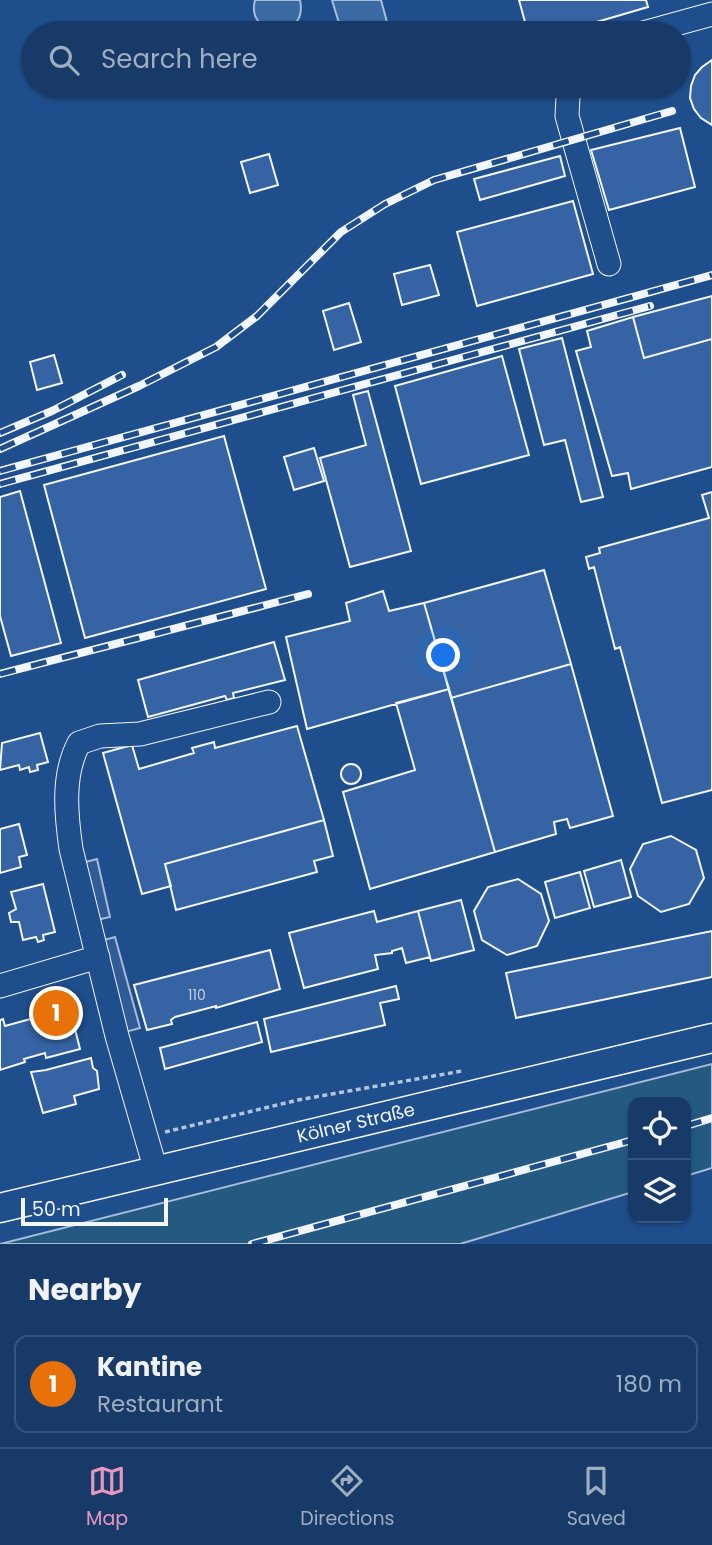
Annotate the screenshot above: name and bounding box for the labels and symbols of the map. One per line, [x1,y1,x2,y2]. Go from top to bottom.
your location [426,638,460,672]
house number: 110 [188,985,206,1005]
pin: 1 [33,987,79,1039]
street label: Kölner Straße [294,1096,417,1149]
scale bar [21,1195,168,1227]

